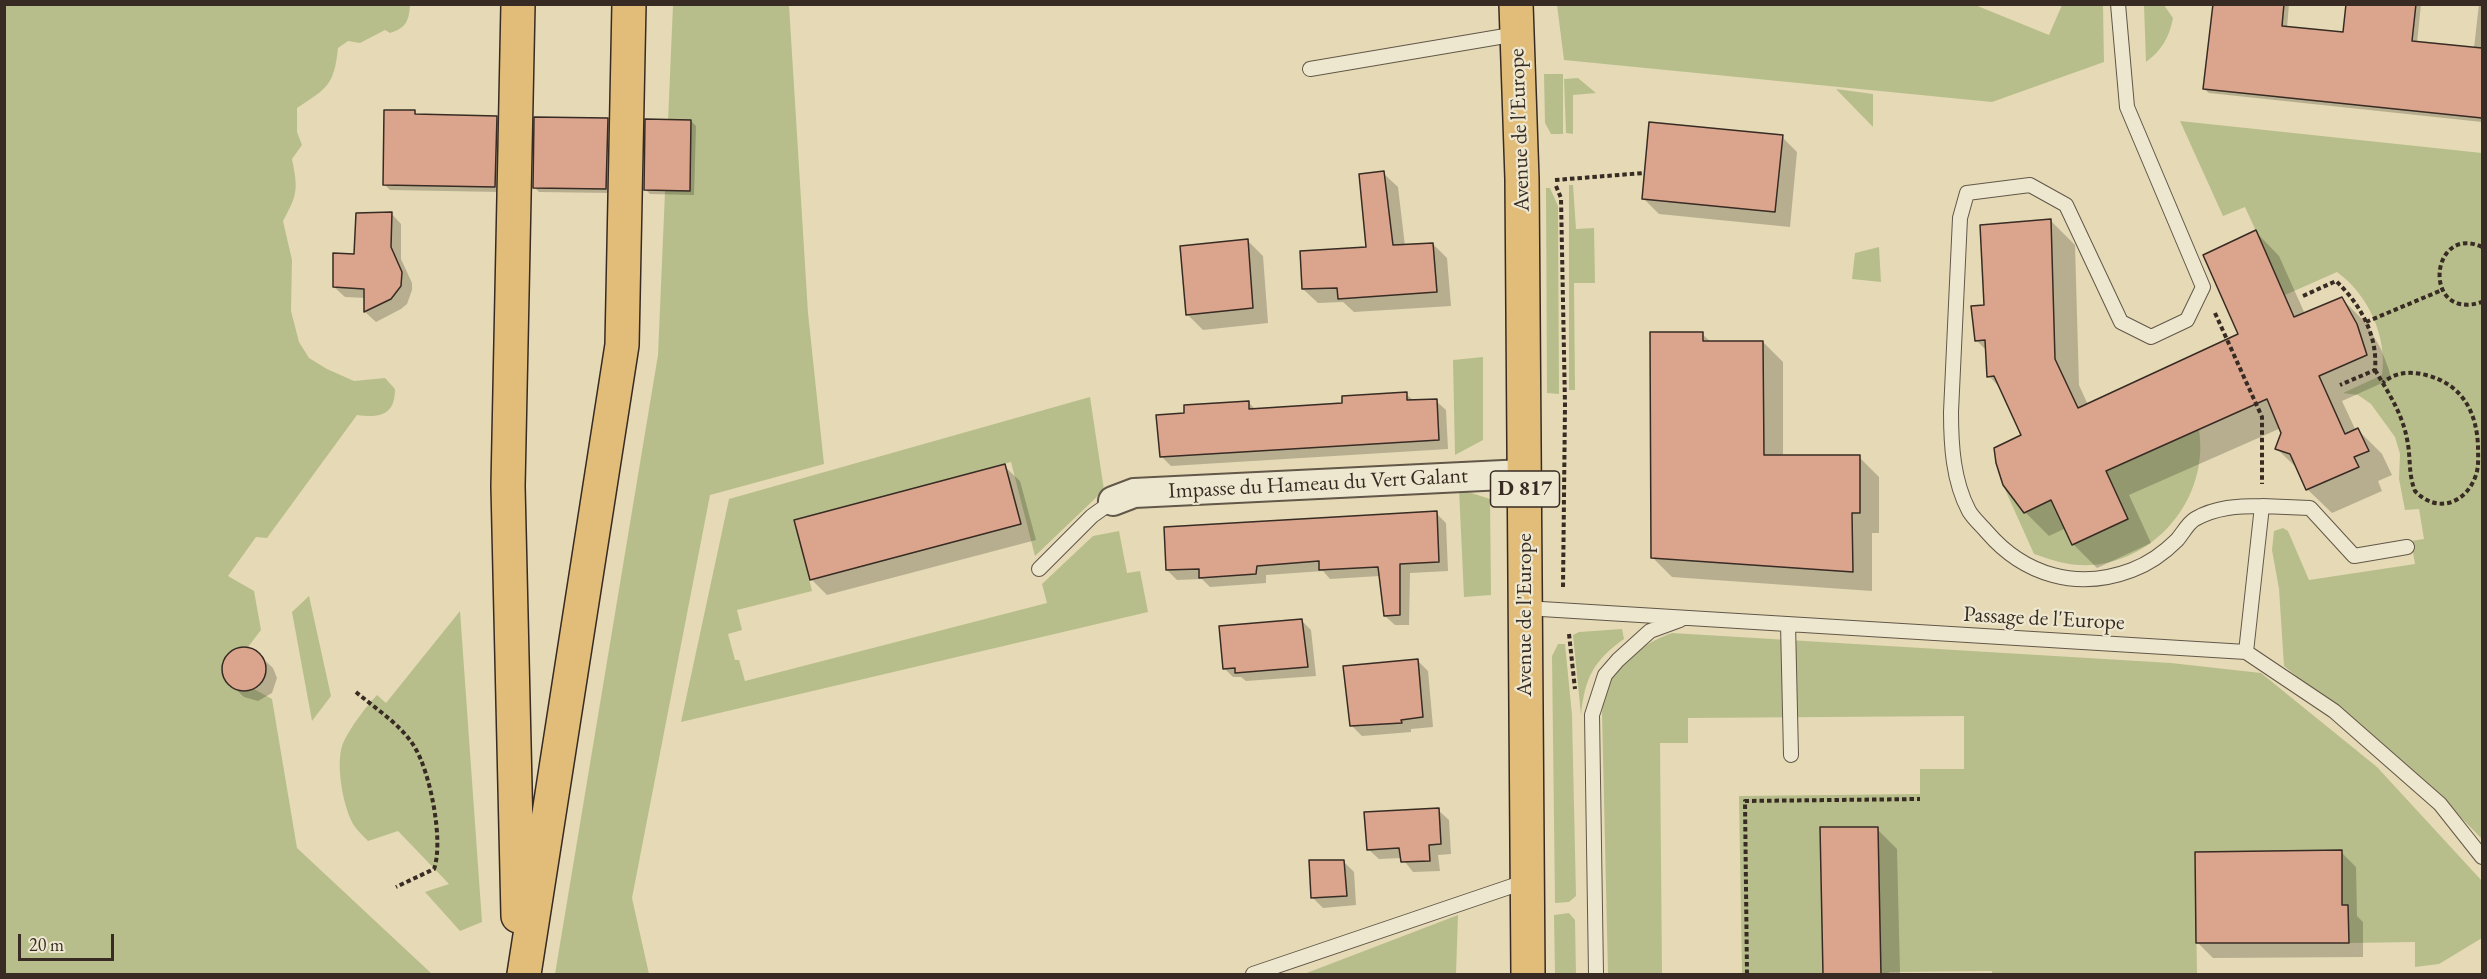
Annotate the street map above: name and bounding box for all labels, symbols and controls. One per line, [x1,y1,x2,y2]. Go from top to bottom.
street label: Avenue de l'Europe [1504,48,1536,212]
street label: Impasse du Hameau du Vert Galant [1167,463,1469,505]
road number: D 817 [1490,471,1559,507]
street label: Avenue de l'Europe [1512,533,1538,697]
street label: Passage de l'Europe [1963,602,2125,636]
scale bar [21,922,117,960]
text: 20 m [29,933,64,956]

